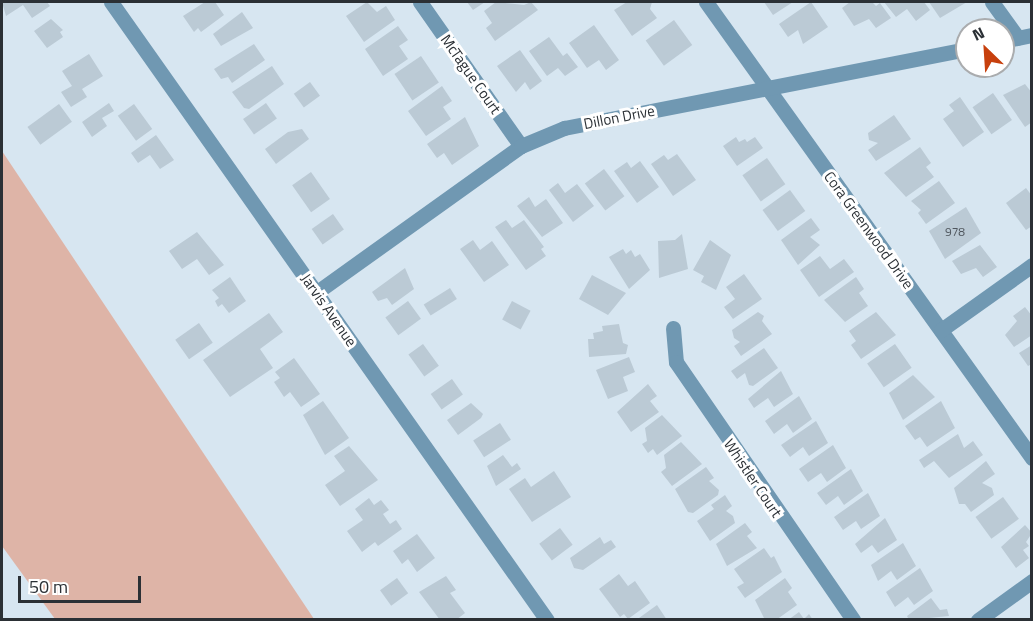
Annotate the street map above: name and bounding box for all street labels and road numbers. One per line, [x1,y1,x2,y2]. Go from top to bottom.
street label: McTague Court [437,31,505,117]
street label: Dillon Drive [582,101,656,133]
street label: Cora Greenwood Drive [820,168,918,292]
street label: Jarvis Avenue [297,270,361,350]
street label: Whistler Court [720,435,786,521]

